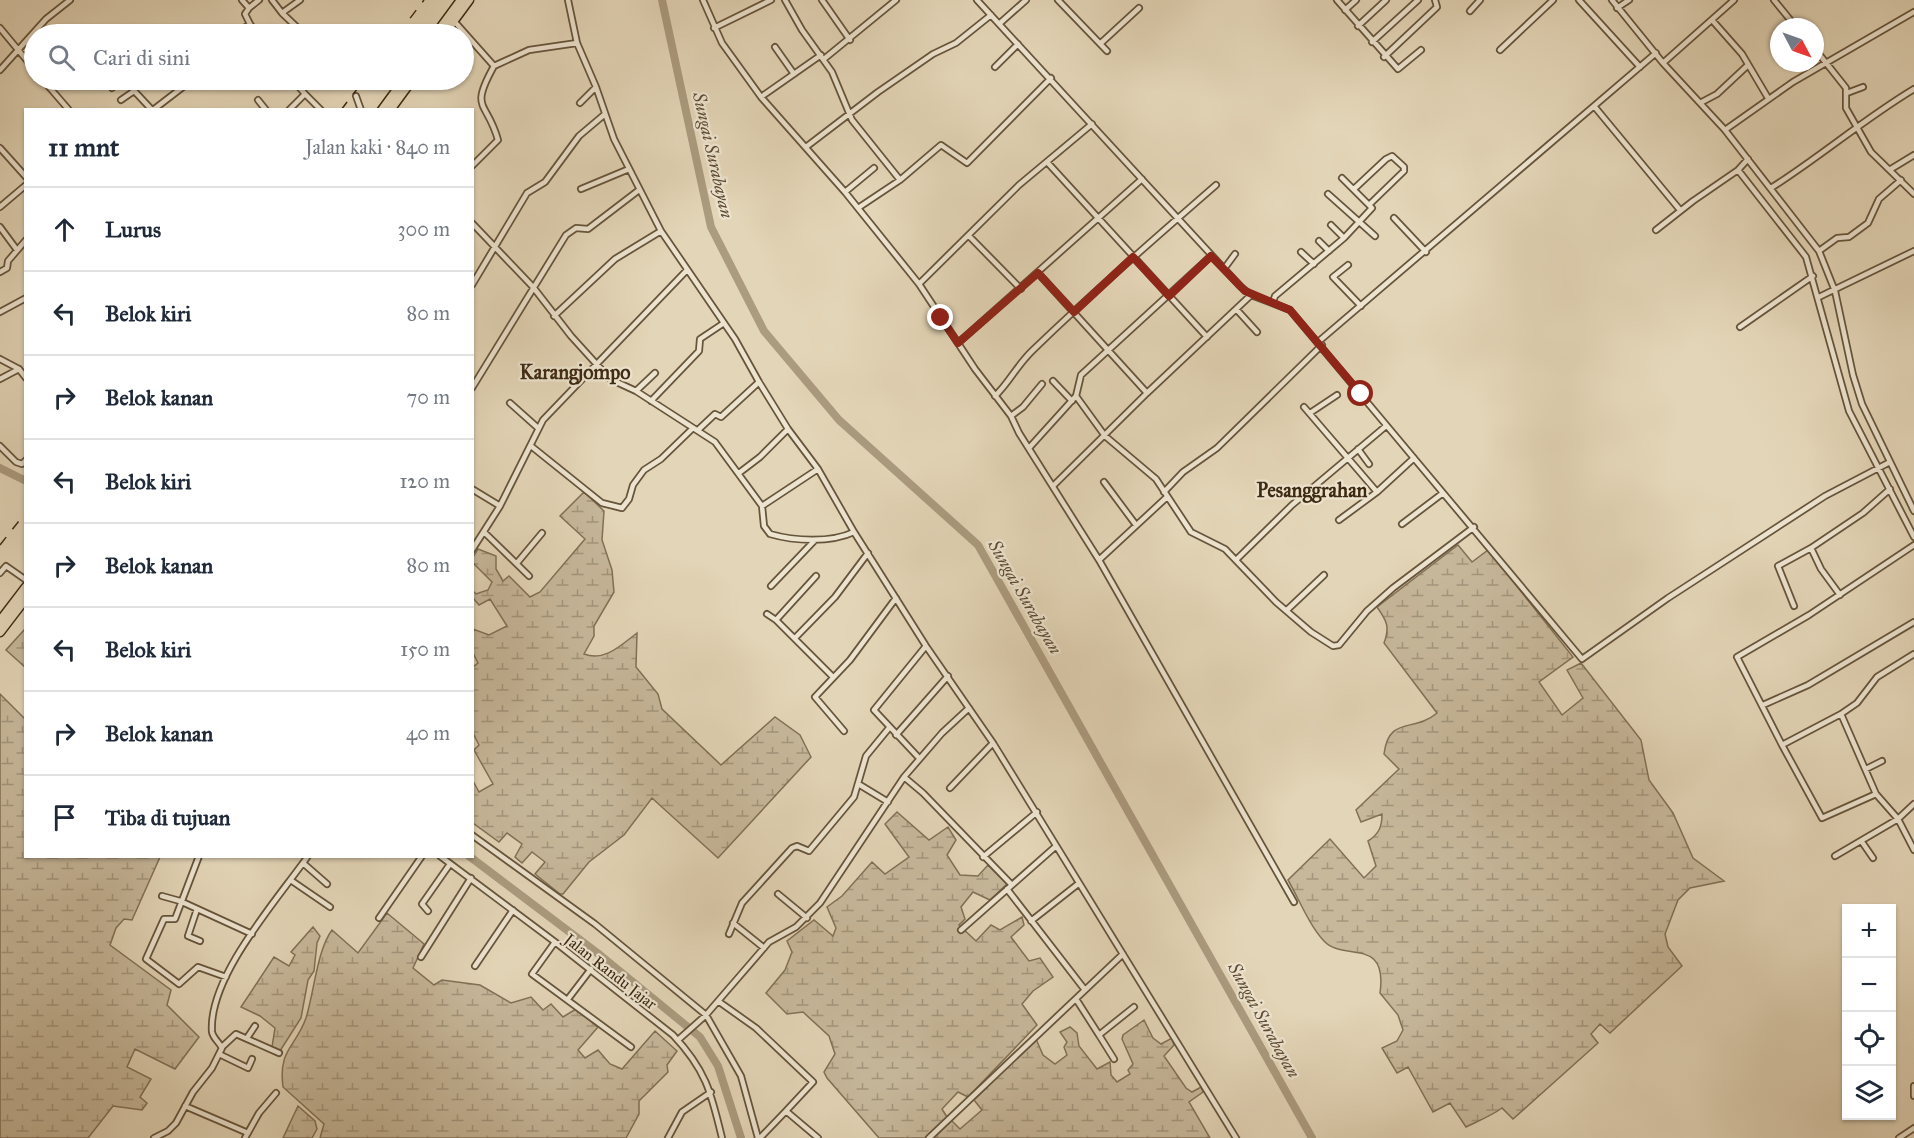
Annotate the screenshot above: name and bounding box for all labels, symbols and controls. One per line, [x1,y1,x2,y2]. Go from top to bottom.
north arrow [1770,18,1824,72]
search box [24,24,474,90]
icon: search [45,41,78,74]
text: Cari di sini [93,44,190,71]
water label: Sungai Surabayan [688,89,738,221]
text: 11 mnt [48,131,119,163]
text: Jalan kaki · 840 m [305,135,450,159]
icon: ahead [48,213,81,246]
text: Lurus [105,216,161,243]
text: 300 m [398,217,450,241]
icon: left [48,297,81,330]
text: Belok kiri [105,300,191,327]
text: 80 m [407,301,450,325]
route end [927,304,953,330]
district label: Karangjompo [520,360,630,385]
route start [1347,380,1373,406]
icon: right [48,381,81,414]
text: Belok kanan [105,384,213,411]
text: 70 m [407,385,450,409]
icon: left [48,465,81,498]
text: Belok kiri [105,468,191,495]
text: 120 m [399,469,450,493]
district label: Pesanggrahan [1257,478,1368,503]
water label: Sungai Surabayan [983,535,1067,659]
icon: right [48,549,81,582]
text: Belok kanan [105,552,213,579]
text: 80 m [407,553,450,577]
icon: left [48,633,81,666]
text: Belok kiri [105,636,191,663]
text: 150 m [400,637,450,661]
icon: right [48,717,81,750]
text: Belok kanan [105,720,213,747]
text: 40 m [406,721,450,745]
icon: arrive [48,801,81,834]
text: Tiba di tujuan [105,804,230,831]
map controls [1842,904,1896,1120]
button: + [1842,904,1896,958]
street label: Jalan Randu Jajar [558,928,661,1014]
water label: Sungai Surabayan [1223,958,1305,1082]
button: − [1842,958,1896,1012]
button: locate [1842,1012,1896,1066]
button: layers [1842,1066,1896,1120]

